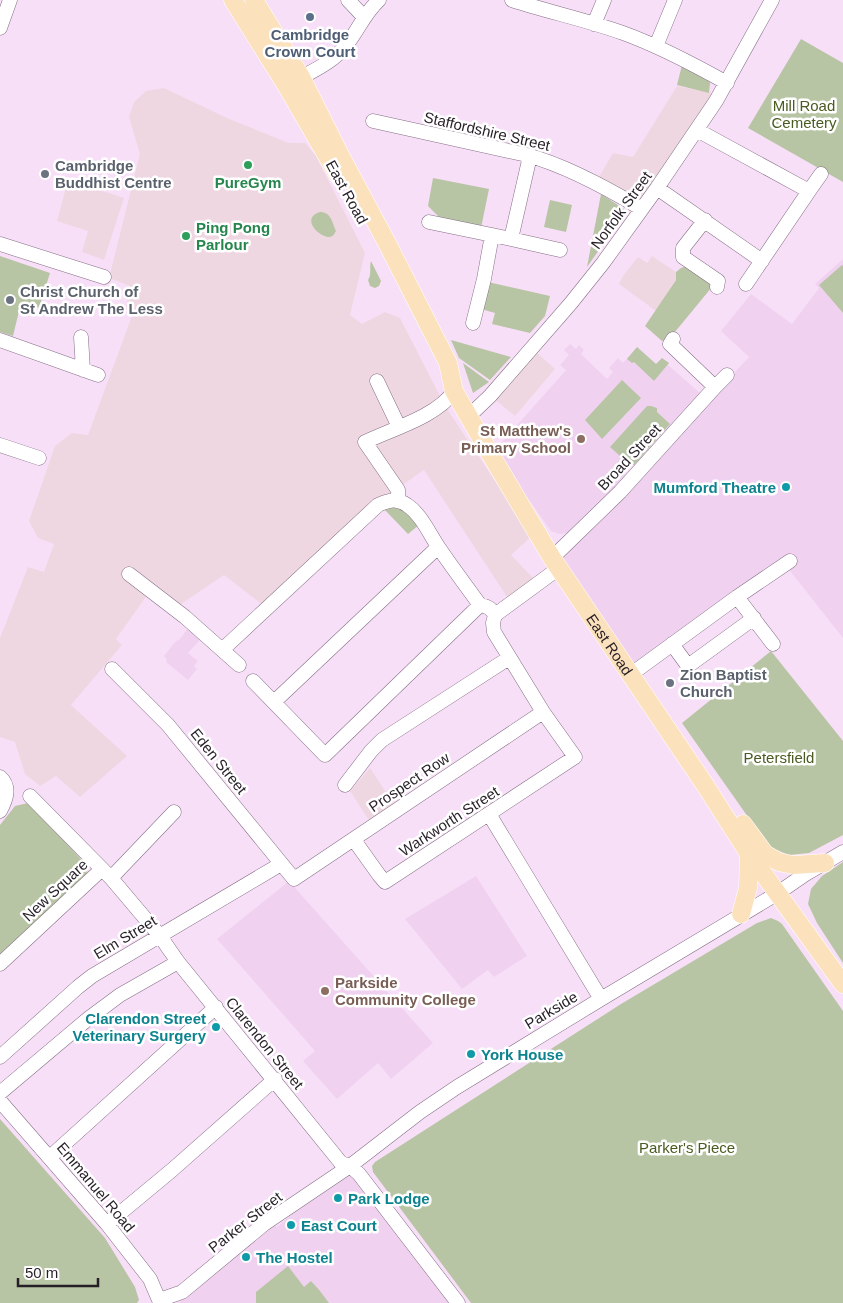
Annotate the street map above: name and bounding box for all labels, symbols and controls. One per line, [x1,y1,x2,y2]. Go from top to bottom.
marker: Cambridge Crown Court [304,11,316,23]
place label: Cambridge Crown Court [265,26,355,60]
park label: Mill Road Cemetery [771,97,837,131]
street label: Staffordshire Street [422,108,553,154]
place label: Cambridge Buddhist Centre [55,157,172,191]
street label: East Road [323,157,371,227]
marker: PureGym [242,159,254,171]
street label: Norfolk Street [587,167,655,252]
marker: Cambridge Buddhist Centre [39,168,51,180]
place label: PureGym [215,174,281,191]
place label: Ping Pong Parlour [196,219,270,253]
marker: Ping Pong Parlour [180,230,192,242]
place label: Christ Church of St Andrew The Less [20,283,163,317]
marker: Christ Church of St Andrew The Less [4,294,16,306]
street label: Broad Street [594,420,664,494]
place label: St Matthew's Primary School [461,422,571,456]
marker: St Matthew's Primary School [575,433,587,445]
place label: Mumford Theatre [653,479,776,496]
marker: Mumford Theatre [780,481,792,493]
street label: East Road [583,610,637,678]
place label: Zion Baptist Church [680,666,767,700]
marker: Zion Baptist Church [664,677,676,689]
street label: Eden Street [187,725,251,798]
street label: Prospect Row [366,749,453,815]
park label: Petersfield [744,749,814,766]
street label: Warkworth Street [396,782,503,860]
street label: New Square [19,856,91,924]
street label: Elm Street [91,911,160,962]
place label: Parkside Community College [335,974,476,1008]
marker: Parkside Community College [319,985,331,997]
street label: Parkside [522,988,580,1032]
street label: Clarendon Street [223,994,308,1093]
place label: Clarendon Street Veterinary Surgery [73,1010,207,1044]
marker: Clarendon Street Veterinary Surgery [210,1021,222,1033]
place label: York House [481,1046,563,1063]
marker: York House [465,1048,477,1060]
street label: Emmanuel Road [54,1139,138,1235]
park label: Parker's Piece [639,1139,735,1156]
street label: Parker Street [205,1188,286,1256]
place label: Park Lodge [348,1190,430,1207]
marker: Park Lodge [332,1192,344,1204]
place label: East Court [301,1217,377,1234]
marker: East Court [285,1219,297,1231]
place label: The Hostel [256,1249,333,1266]
marker: The Hostel [240,1251,252,1263]
scale bar [18,1256,98,1288]
text: 50 m [25,1264,58,1281]

